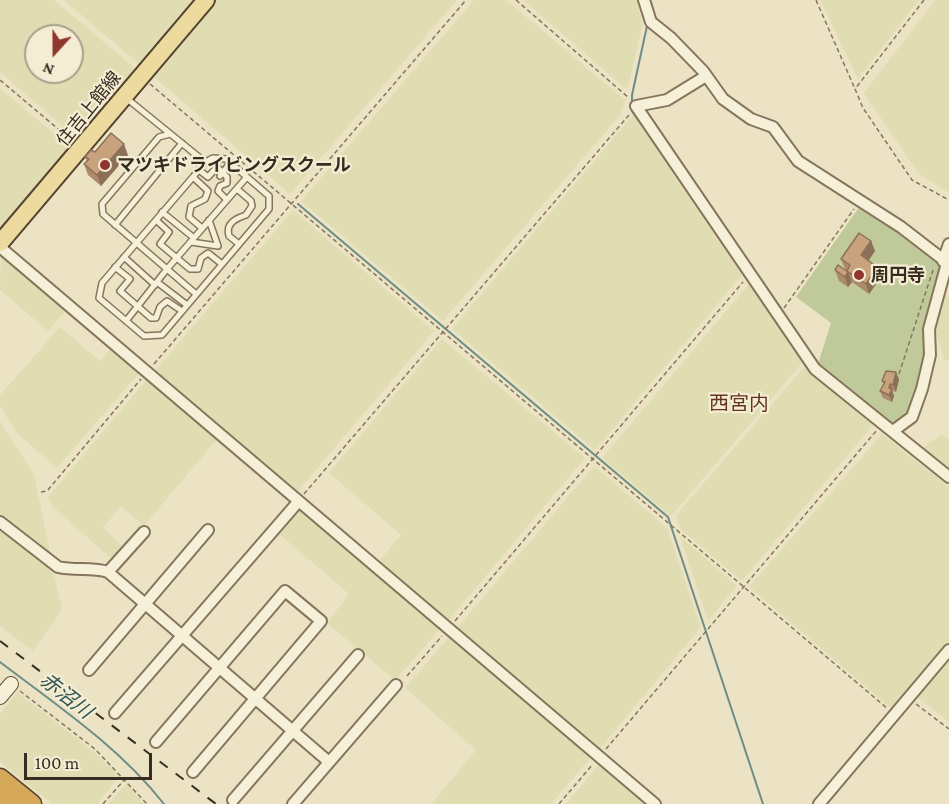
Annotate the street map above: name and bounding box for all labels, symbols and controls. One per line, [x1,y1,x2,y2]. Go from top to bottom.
north arrow [24,24,84,84]
text: N [40,60,56,79]
street label: 住吉上館線 [52,67,126,151]
place label: マツキドライビングスクール [117,154,351,176]
marker: マツキドライビングスクール [98,158,112,172]
place label: 周円寺 [871,264,925,286]
marker: 周円寺 [852,268,866,282]
district label: 西宮内 [709,392,769,416]
water label: 赤沼川 [35,668,97,724]
scale bar [27,741,154,779]
text: 100 m [35,753,79,773]

